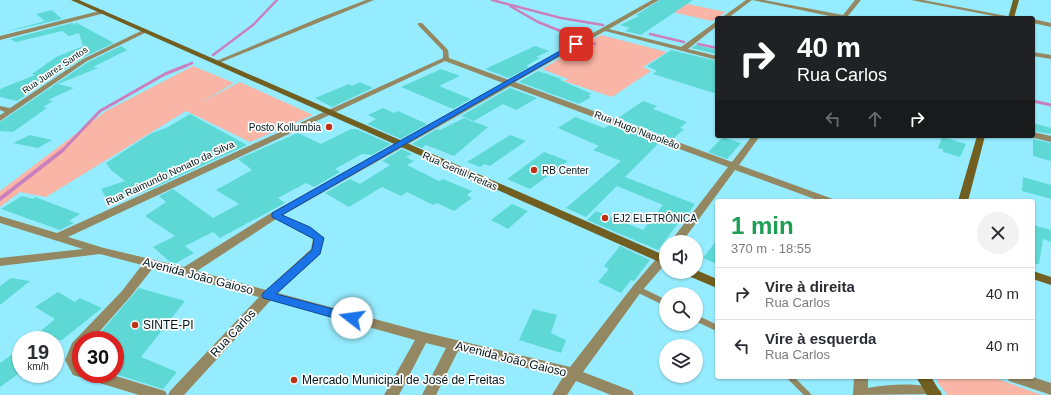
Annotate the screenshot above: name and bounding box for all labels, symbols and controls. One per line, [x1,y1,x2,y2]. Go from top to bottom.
pin [559,27,593,61]
icon: right [731,32,783,84]
text: 40 m [797,32,861,63]
icon: arrive [565,33,587,55]
street label: Rua Juarez Santos [20,44,90,96]
text: Rua Carlos [797,65,887,85]
icon: left [822,108,844,130]
icon: ahead [864,108,886,130]
icon: right [906,108,928,130]
street label: Rua Hugo Napoleão [593,109,682,152]
place label: Posto Kollumbia [249,122,321,133]
marker: Posto Kollumbia [324,122,334,132]
street label: Rua Raimundo Nonato da Silva [104,138,236,208]
street label: Rua Gentil Freitas [421,150,499,192]
marker: RB Center [529,165,539,175]
place label: RB Center [542,165,589,176]
place label: EJ2 ELETRÔNICA [613,212,697,224]
text: 1 min [731,212,794,239]
button: close [977,212,1019,254]
marker: EJ2 ELETRÔNICA [600,213,610,223]
map controls [659,235,703,383]
button: sound [659,235,703,279]
text: 370 m · 18:55 [731,241,811,256]
street label: Avenida João Gaioso [141,255,255,298]
text: Vire à direita [765,278,855,295]
icon: right [731,283,753,305]
text: 40 m [986,285,1019,302]
button: search [659,287,703,331]
text: Rua Carlos [765,295,830,310]
position arrow [331,297,373,339]
street label: Rua Carlos [207,306,259,360]
place label: SINTE-PI [143,318,194,332]
marker: SINTE-PI [130,320,140,330]
text: Vire à esquerda [765,330,876,347]
speed limit sign: 30 [72,331,124,383]
icon: left [731,335,753,357]
text: 40 m [986,337,1019,354]
street label: Avenida João Gaioso [454,338,568,380]
button: layers [659,339,703,383]
text: 19 [27,341,49,363]
text: Rua Carlos [765,347,830,362]
text: km/h [27,361,49,372]
place label: Mercado Municipal de José de Freitas [302,373,505,387]
marker: Mercado Municipal de José de Freitas [289,375,299,385]

